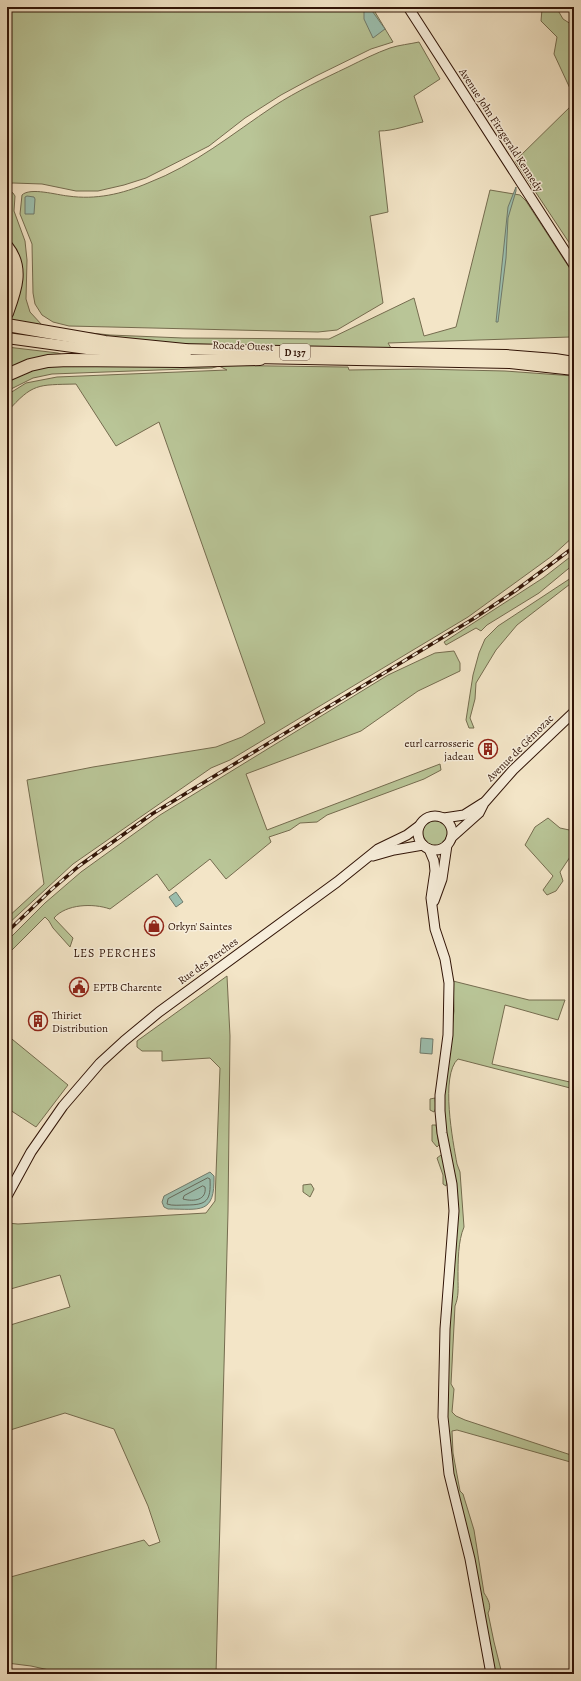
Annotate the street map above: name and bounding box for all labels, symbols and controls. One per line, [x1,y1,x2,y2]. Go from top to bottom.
street label: Avenue John Fitzgerald Kennedy [455,64,547,195]
street label: Rocade Ouest [212,337,274,355]
road number: D 137 [280,344,310,360]
street label: Avenue de Gémozac [482,711,557,786]
place label: eurl carrosserie jadeau [405,736,474,764]
building icon: eurl carrosserie jadeau [477,738,499,760]
shop icon: Orkyn' Saintes [143,915,165,937]
place label: Orkyn' Saintes [168,919,232,934]
street label: Rue des Perches [175,934,241,988]
district label: LES PERCHES [73,945,157,961]
public building icon: EPTB Charente [68,976,90,998]
place label: EPTB Charente [93,980,162,995]
place label: Thiriet Distribution [52,1008,108,1036]
building icon: Thiriet Distribution [27,1010,49,1032]

